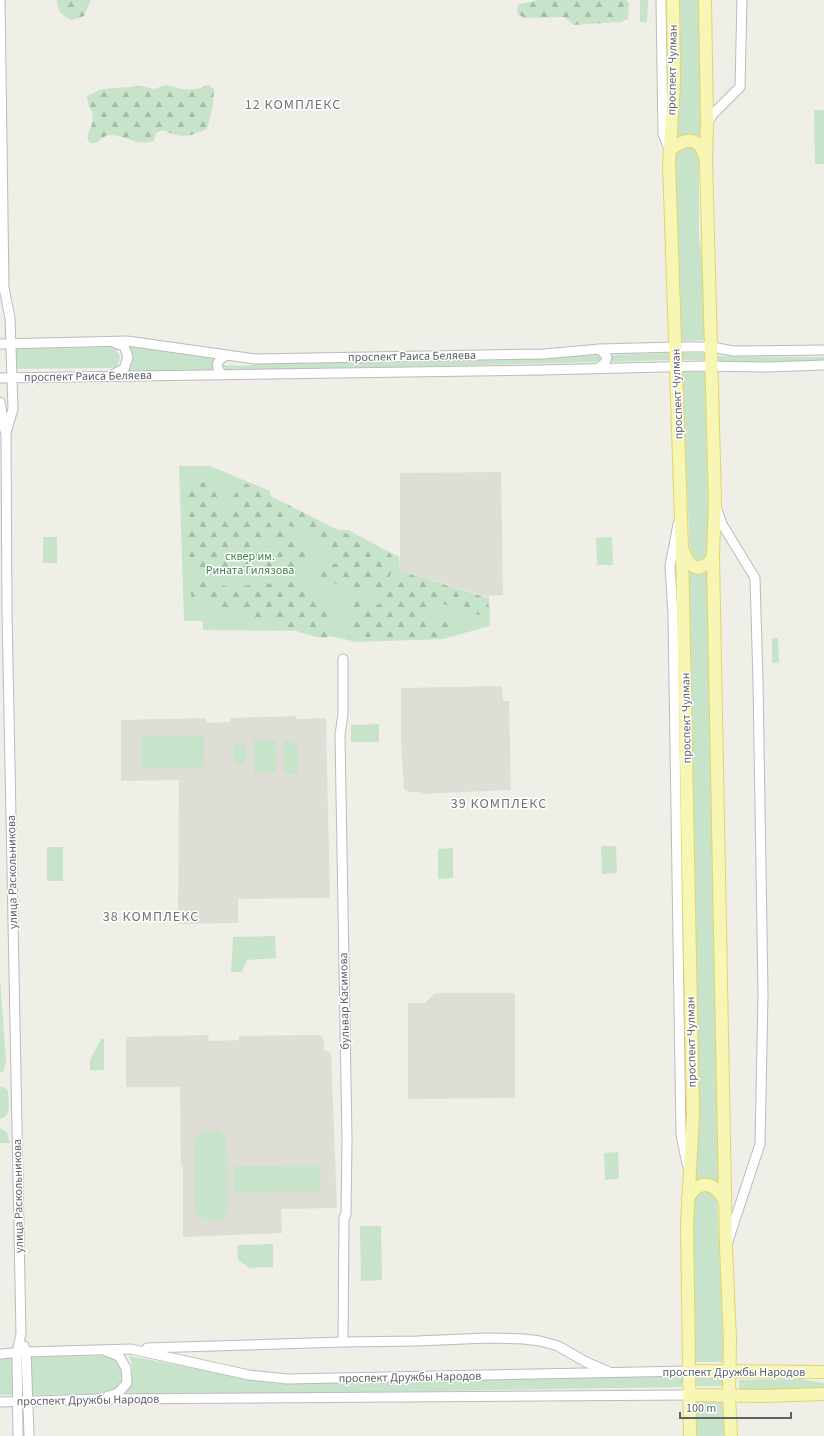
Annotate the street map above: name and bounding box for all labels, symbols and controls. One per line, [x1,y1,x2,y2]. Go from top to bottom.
street label: проспект Чулман [663,24,682,116]
district label: 12 КОМПЛЕКС [245,95,341,115]
street label: проспект Раиса Беляева [348,347,476,366]
street label: проспект Чулман [667,348,688,440]
street label: проспект Раиса Беляева [24,367,152,386]
park label: сквер им. Рината Гилязова [206,548,294,579]
street label: проспект Чулман [677,672,696,764]
district label: 39 КОМПЛЕКС [451,794,547,814]
street label: улица Раскольникова [3,815,22,929]
district label: 38 КОМПЛЕКС [103,907,199,927]
street label: бульвар Касимова [335,952,354,1050]
street label: проспект Чулман [682,996,701,1088]
street label: улица Раскольникова [9,1139,28,1253]
street label: проспект Дружбы Народов [663,1364,805,1381]
street label: проспект Дружбы Народов [338,1368,482,1387]
street label: проспект Дружбы Народов [16,1391,160,1410]
scale bar [680,1394,791,1420]
text: 100 m [686,1400,716,1417]

